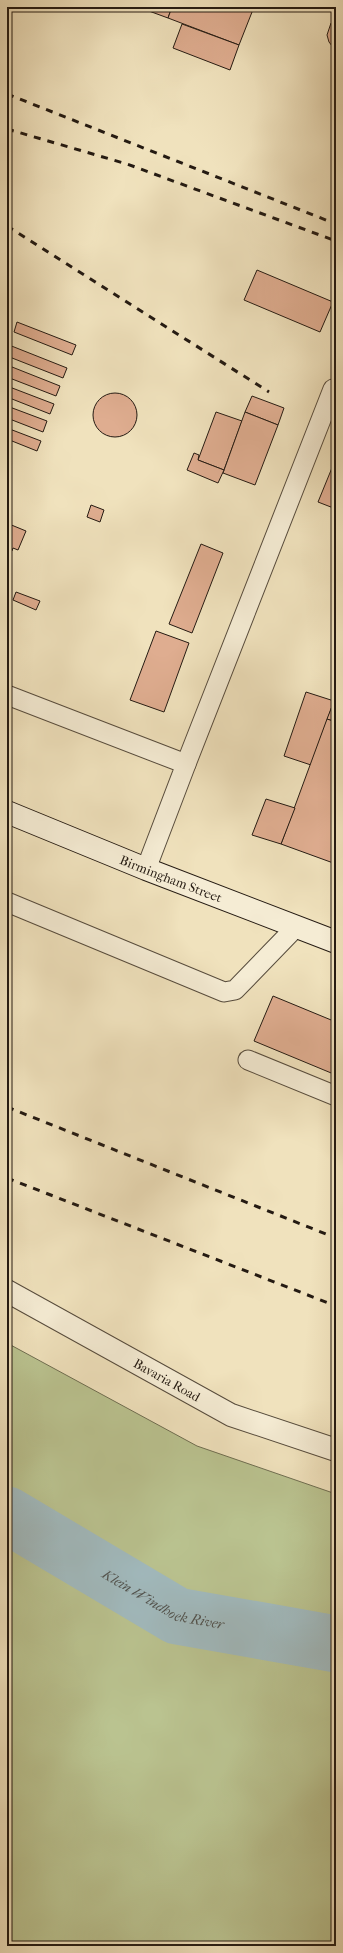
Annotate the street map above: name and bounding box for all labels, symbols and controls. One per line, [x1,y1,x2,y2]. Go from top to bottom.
street label: Birmingham Street [118,852,225,905]
street label: Bavaria Road [131,1355,204,1405]
water label: Klein Windhoek River [99,1565,227,1633]

